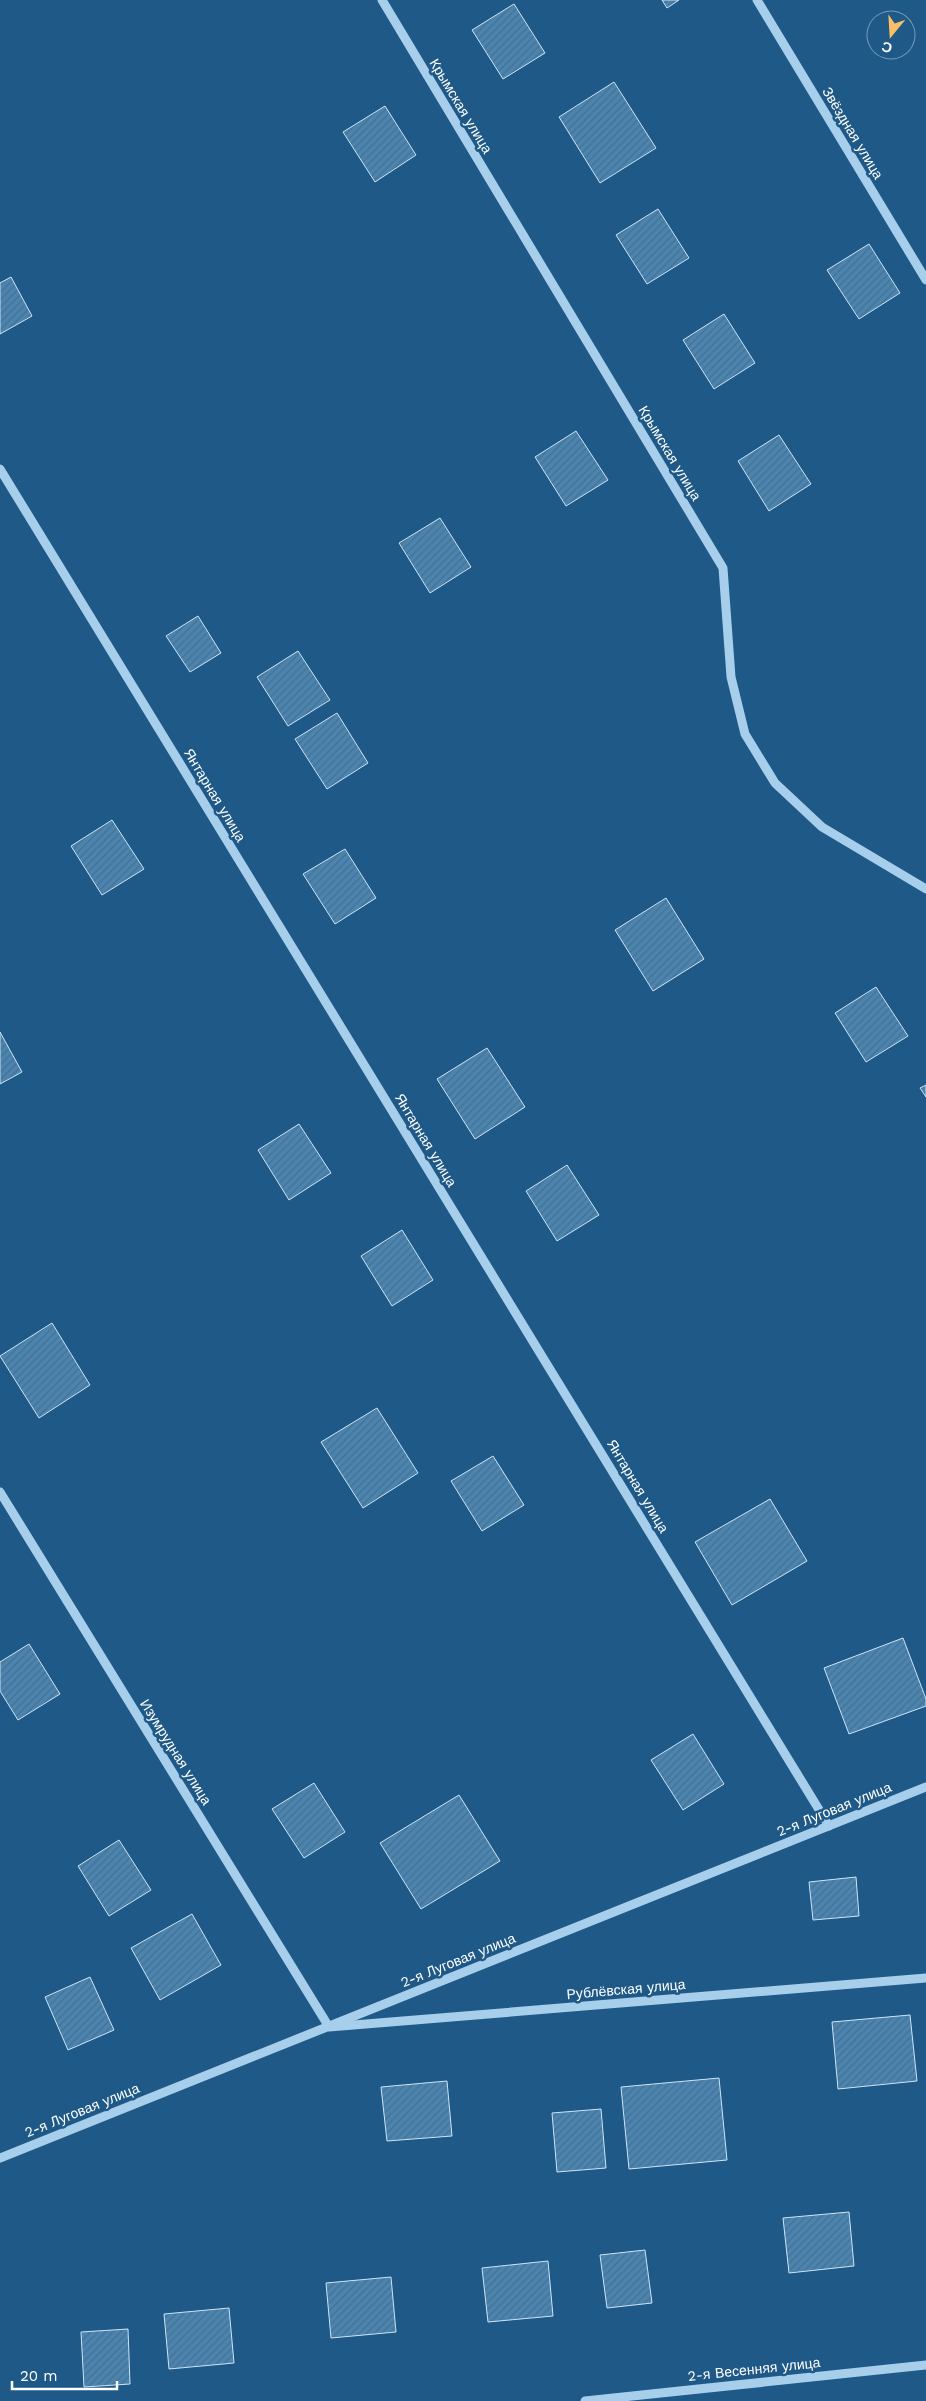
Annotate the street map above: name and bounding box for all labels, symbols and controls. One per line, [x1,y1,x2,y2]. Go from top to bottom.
north arrow [866,10,916,60]
text: С [880,38,894,57]
street label: Крымская улица [426,56,496,156]
street label: Звёздная улица [819,84,887,182]
street label: Крымская улица [635,403,705,503]
street label: Янтарная улица [181,745,249,845]
street label: Янтарная улица [392,1090,460,1190]
street label: Янтарная улица [604,1436,672,1536]
street label: Изумрудная улица [137,1696,215,1808]
street label: 2-я Луговая улица [774,1779,894,1839]
street label: 2-я Луговая улица [398,1930,518,1990]
street label: Рублёвская улица [566,1976,686,2002]
street label: 2-я Луговая улица [22,2080,142,2140]
street label: 2-я Весенняя улица [687,2354,821,2384]
scale bar [12,2358,118,2390]
text: 20 m [20,2367,58,2385]

